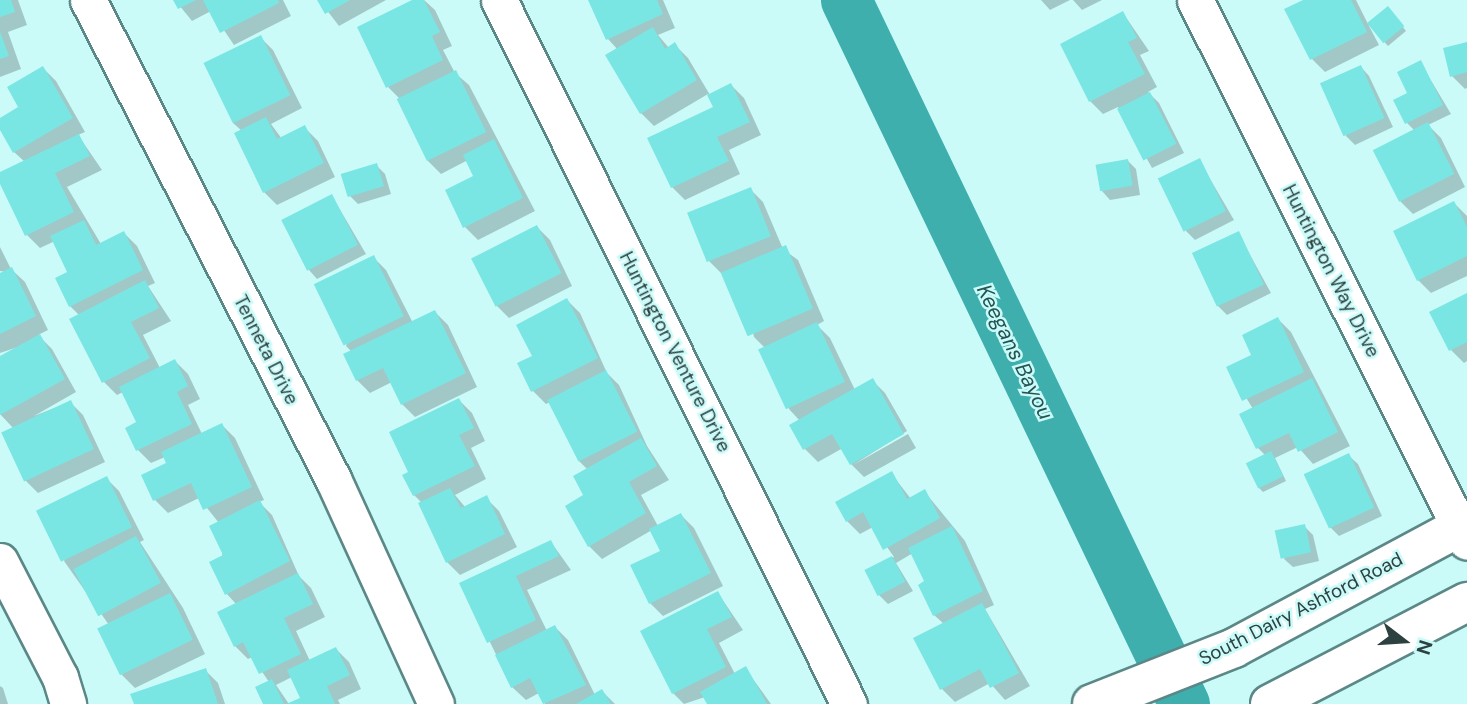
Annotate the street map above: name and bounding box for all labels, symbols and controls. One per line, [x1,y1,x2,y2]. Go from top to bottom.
street label: Huntington Way Drive [1278,181,1384,361]
street label: Huntington Venture Drive [615,248,735,456]
water label: Keegans Bayou [971,280,1059,424]
street label: Tenneta Drive [229,291,303,409]
street label: South Dairy Ashford Road [1195,548,1407,670]
north arrow [1369,606,1439,676]
text: N [1411,637,1439,658]

